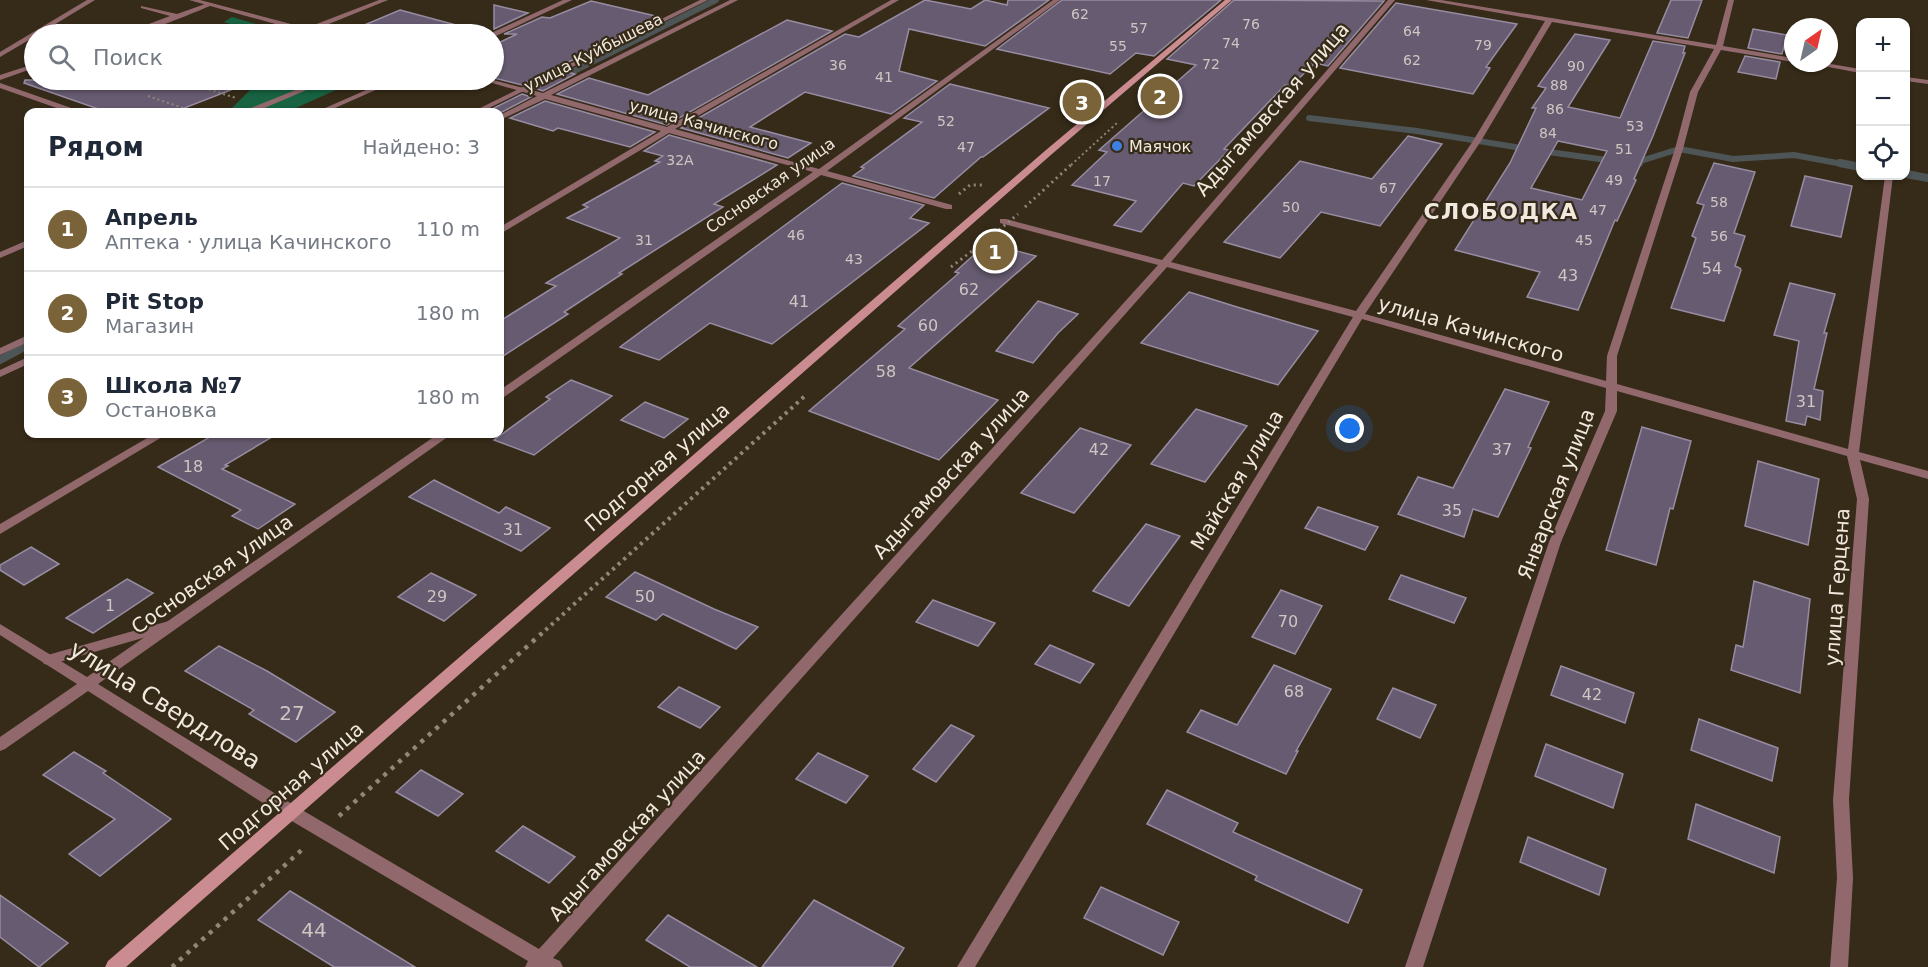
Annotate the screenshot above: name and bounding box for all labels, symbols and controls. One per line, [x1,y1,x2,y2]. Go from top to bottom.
house number: 62 [1071,6,1089,22]
street label: улица Куйбышева [521,9,666,96]
house number: 76 [1242,16,1260,32]
street label: Адыгамовская улица [1190,17,1354,201]
north arrow [1784,18,1838,72]
map controls [1856,18,1910,180]
button: + [1856,18,1910,72]
house number: 57 [1130,20,1148,36]
house number: 64 [1403,23,1421,39]
search box [24,24,504,90]
house number: 74 [1222,35,1240,51]
house number: 79 [1474,37,1492,53]
house number: 55 [1109,38,1127,54]
icon: search [45,41,78,74]
text: Поиск [93,45,163,70]
house number: 62 [1403,52,1421,68]
house number: 72 [1202,56,1220,72]
house number: 36 [829,57,847,73]
house number: 90 [1567,58,1585,74]
house number: 41 [875,69,893,85]
button: − [1856,72,1910,126]
pin: 2 [1140,74,1180,118]
house number: 88 [1550,77,1568,93]
pin: 3 [1062,80,1102,124]
street label: улица Качинского [627,95,781,154]
house number: 86 [1546,101,1564,117]
house number: 52 [937,113,955,129]
house number: 53 [1626,118,1644,134]
house number: 84 [1539,125,1557,141]
button: locate [1856,126,1910,180]
text: Рядом [48,132,144,162]
street label: Сосновская улица [702,134,838,237]
text: Найдено: 3 [362,135,480,159]
place label: Маячок [1129,137,1191,156]
house number: 47 [957,139,975,155]
marker: Маячок [1110,139,1124,153]
house number: 51 [1615,141,1633,157]
house number: 32А [666,152,694,168]
house number: 49 [1605,172,1623,188]
house number: 17 [1093,173,1111,189]
house number: 67 [1379,180,1397,196]
house number: 58 [1710,194,1728,210]
house number: 50 [1282,199,1300,215]
district label: СЛОБОДКА [1423,199,1579,224]
house number: 47 [1589,202,1607,218]
text: Апрель [105,205,198,230]
text: 1 [61,217,74,241]
text: 110 m [416,217,480,241]
house number: 46 [787,227,805,243]
pin: 1 [976,228,1014,274]
house number: 56 [1710,228,1728,244]
text: Аптека · улица Качинского [105,230,391,254]
house number: 31 [635,232,653,248]
house number: 45 [1575,232,1593,248]
house number: 43 [845,251,863,267]
house number: 54 [1702,259,1722,278]
house number: 43 [1558,266,1578,285]
house number: 62 [959,280,979,299]
text: Pit Stop [105,289,204,314]
street label: улица Качинского [1375,291,1567,367]
house number: 41 [789,292,809,311]
text: 2 [61,301,74,325]
text: 180 m [416,301,480,325]
text: Магазин [105,314,194,338]
house number: 60 [918,316,938,335]
house number: 58 [876,362,896,381]
text: Школа №7 [105,373,243,398]
street label: Адыгамовская улица [868,382,1034,564]
text: 3 [61,385,74,409]
text: 180 m [416,385,480,409]
house number: 31 [1796,392,1816,411]
text: Остановка [105,398,217,422]
street label: Подгорная улица [580,398,734,536]
street label: Майская улица [1186,405,1288,555]
street label: Январская улица [1512,405,1600,583]
your location [1335,414,1364,443]
house number: 42 [1089,440,1109,459]
house number: 37 [1492,440,1512,459]
house number: 18 [183,457,203,476]
house number: 35 [1442,501,1462,520]
street label: улица Герцена [1820,507,1854,667]
street label: Сосновская улица [127,509,297,639]
house number: 31 [503,520,523,539]
house number: 29 [427,587,447,606]
house number: 50 [635,587,655,606]
house number: 1 [105,596,115,615]
house number: 70 [1278,612,1298,631]
street label: улица Свердлова [64,635,266,775]
house number: 68 [1284,682,1304,701]
house number: 42 [1582,685,1602,704]
house number: 27 [279,701,305,725]
street label: Подгорная улица [214,717,368,855]
street label: Адыгамовская улица [544,744,710,926]
house number: 44 [301,918,327,942]

